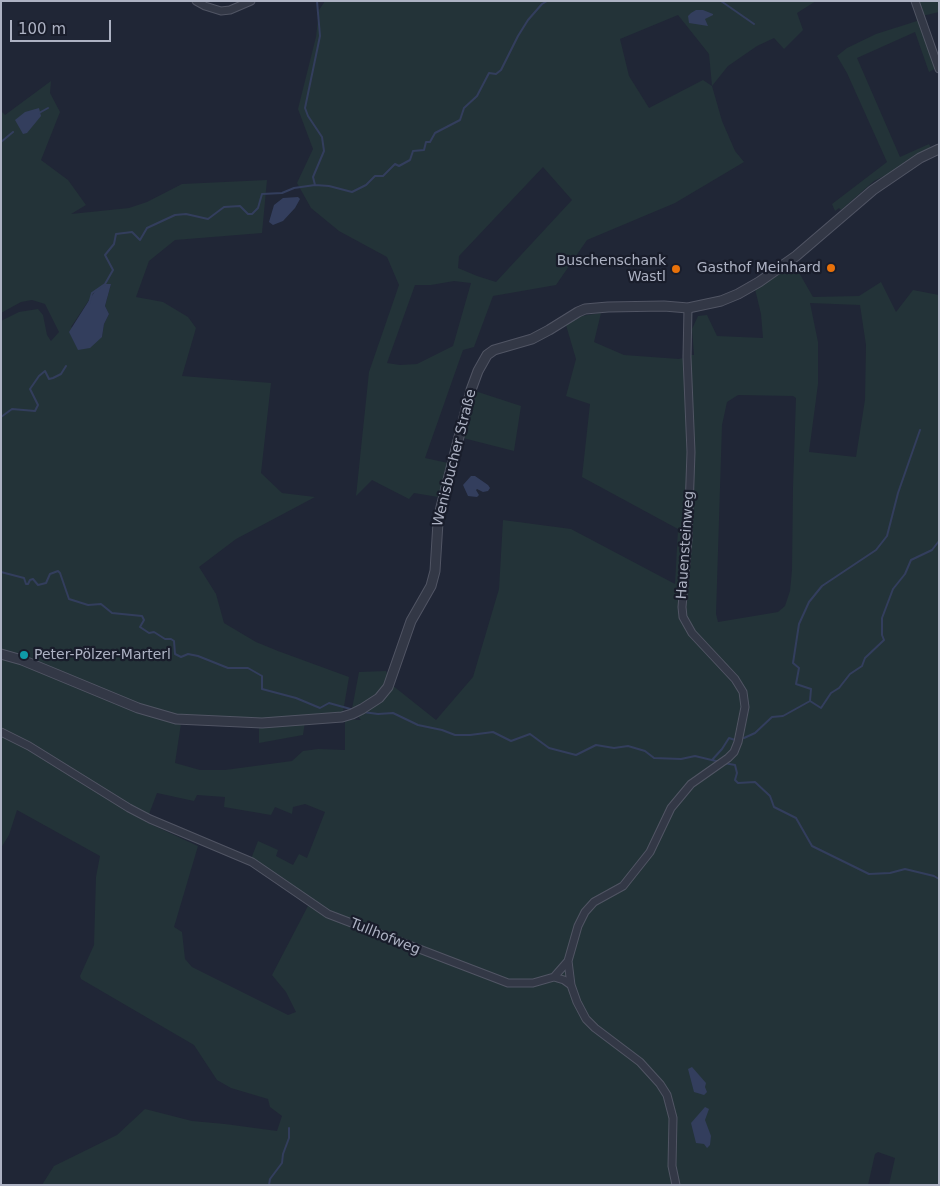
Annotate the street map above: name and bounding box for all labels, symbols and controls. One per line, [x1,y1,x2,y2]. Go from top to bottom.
scale bar [12,10,114,42]
text: 100 m [18,20,66,38]
place label: Buschenschank Wastl [557,253,666,286]
place label: Gasthof Meinhard [697,260,821,276]
marker: Gasthof Meinhard [825,262,837,274]
marker: Buschenschank Wastl [670,263,682,275]
street label: Wenisbucher Straße [430,388,480,528]
street label: Hauensteinweg [674,490,698,600]
place label: Peter-Pölzer-Marterl [34,647,171,663]
marker: Peter-Pölzer-Marterl [18,649,30,661]
street label: Tullhofweg [347,915,423,959]

